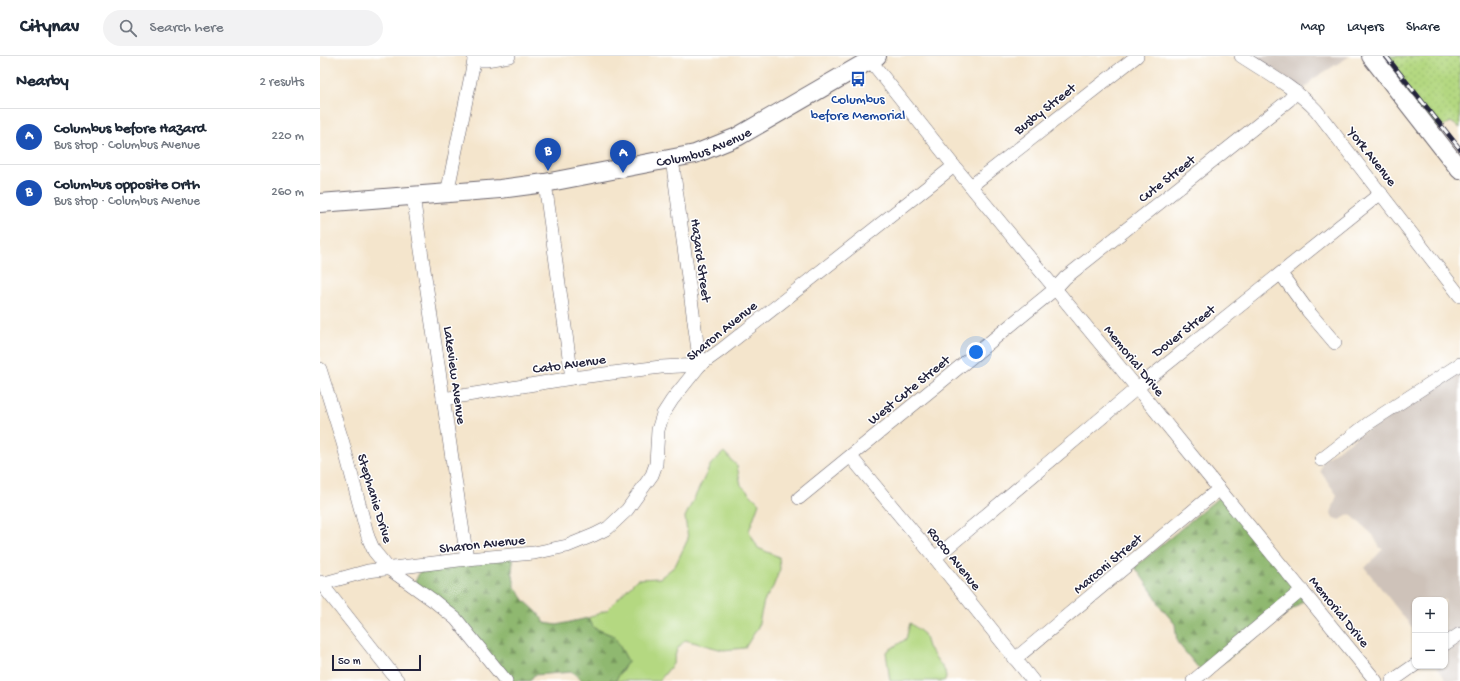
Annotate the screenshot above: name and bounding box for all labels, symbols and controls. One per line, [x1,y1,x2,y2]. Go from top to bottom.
search box [103,10,383,46]
text: Citynav [20,16,79,39]
icon: search [117,17,139,39]
text: Search here [149,19,223,37]
text: Map [1301,19,1325,36]
text: Layers [1347,19,1384,36]
text: Share [1406,19,1440,36]
bus stop icon: Columbus before Memorial [849,70,867,88]
text: Nearby [16,72,69,92]
text: 2 results [259,75,304,90]
street label: Busby Street [1010,80,1081,140]
place label: Columbus before Memorial [811,92,905,125]
text: Columbus before Hazard [54,120,206,138]
street label: York Avenue [1341,123,1400,191]
street label: Columbus Avenue [655,124,756,172]
text: A [25,129,33,144]
text: 220 m [272,129,304,144]
text: Bus stop · Columbus Avenue [54,138,200,153]
pin: B [535,138,561,171]
pin: A [610,140,636,173]
street label: Cute Street [1136,152,1200,208]
text: Columbus opposite Orth [54,176,200,194]
text: B [26,185,32,200]
text: 260 m [271,185,304,200]
text: Bus stop · Columbus Avenue [54,194,200,209]
street label: Hazard Street [685,218,714,304]
street label: Sharon Avenue [684,298,762,366]
street label: Dover Street [1149,301,1220,362]
street label: Memorial Drive [1099,322,1167,401]
street label: Lakeview Avenue [438,325,469,426]
your location [966,342,986,362]
street label: Cato Avenue [532,352,608,379]
street label: West Cute Street [865,352,955,429]
street label: Stephanie Drive [352,452,395,546]
street label: Rocco Avenue [922,524,984,595]
street label: Marconi Street [1071,530,1148,599]
street label: Sharon Avenue [439,532,527,558]
street label: Memorial Drive [1304,573,1372,652]
map controls [1412,597,1448,669]
button: + [1412,597,1448,633]
button: − [1412,633,1448,669]
scale bar [332,653,421,672]
text: 50 m [338,656,360,668]

